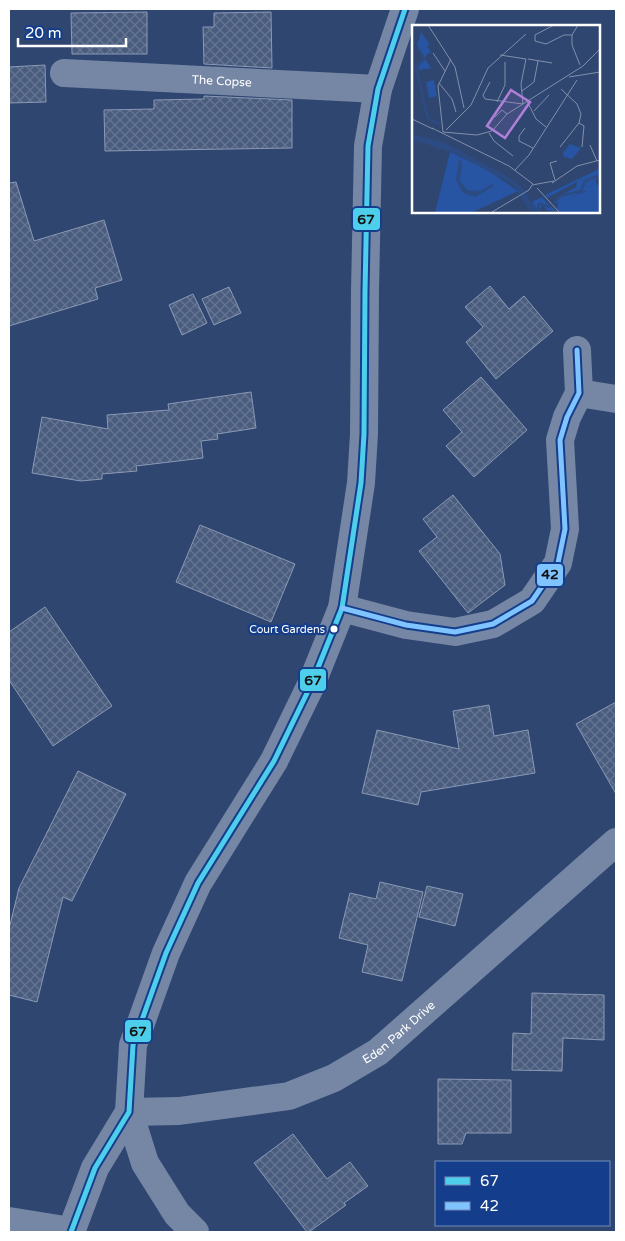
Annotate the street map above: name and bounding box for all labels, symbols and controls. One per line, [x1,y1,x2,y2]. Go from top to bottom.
scale bar [18,15,125,47]
text: 20 m [25,24,62,42]
inset map [412,25,600,212]
street label: The Copse [191,73,252,90]
line badge: 67 [352,207,381,231]
text: 67 [357,211,375,228]
line badge: 42 [536,563,564,587]
text: 42 [541,566,559,583]
place label: Court Gardens [249,623,325,636]
marker: Court Gardens [329,624,339,634]
line badge: 67 [299,668,327,692]
text: 67 [304,672,322,689]
street label: Eden Park Drive [360,998,438,1067]
line badge: 67 [124,1019,152,1043]
text: 67 [129,1023,147,1040]
legend [435,1161,610,1226]
text: 67 [480,1172,499,1190]
text: 42 [480,1197,499,1215]

